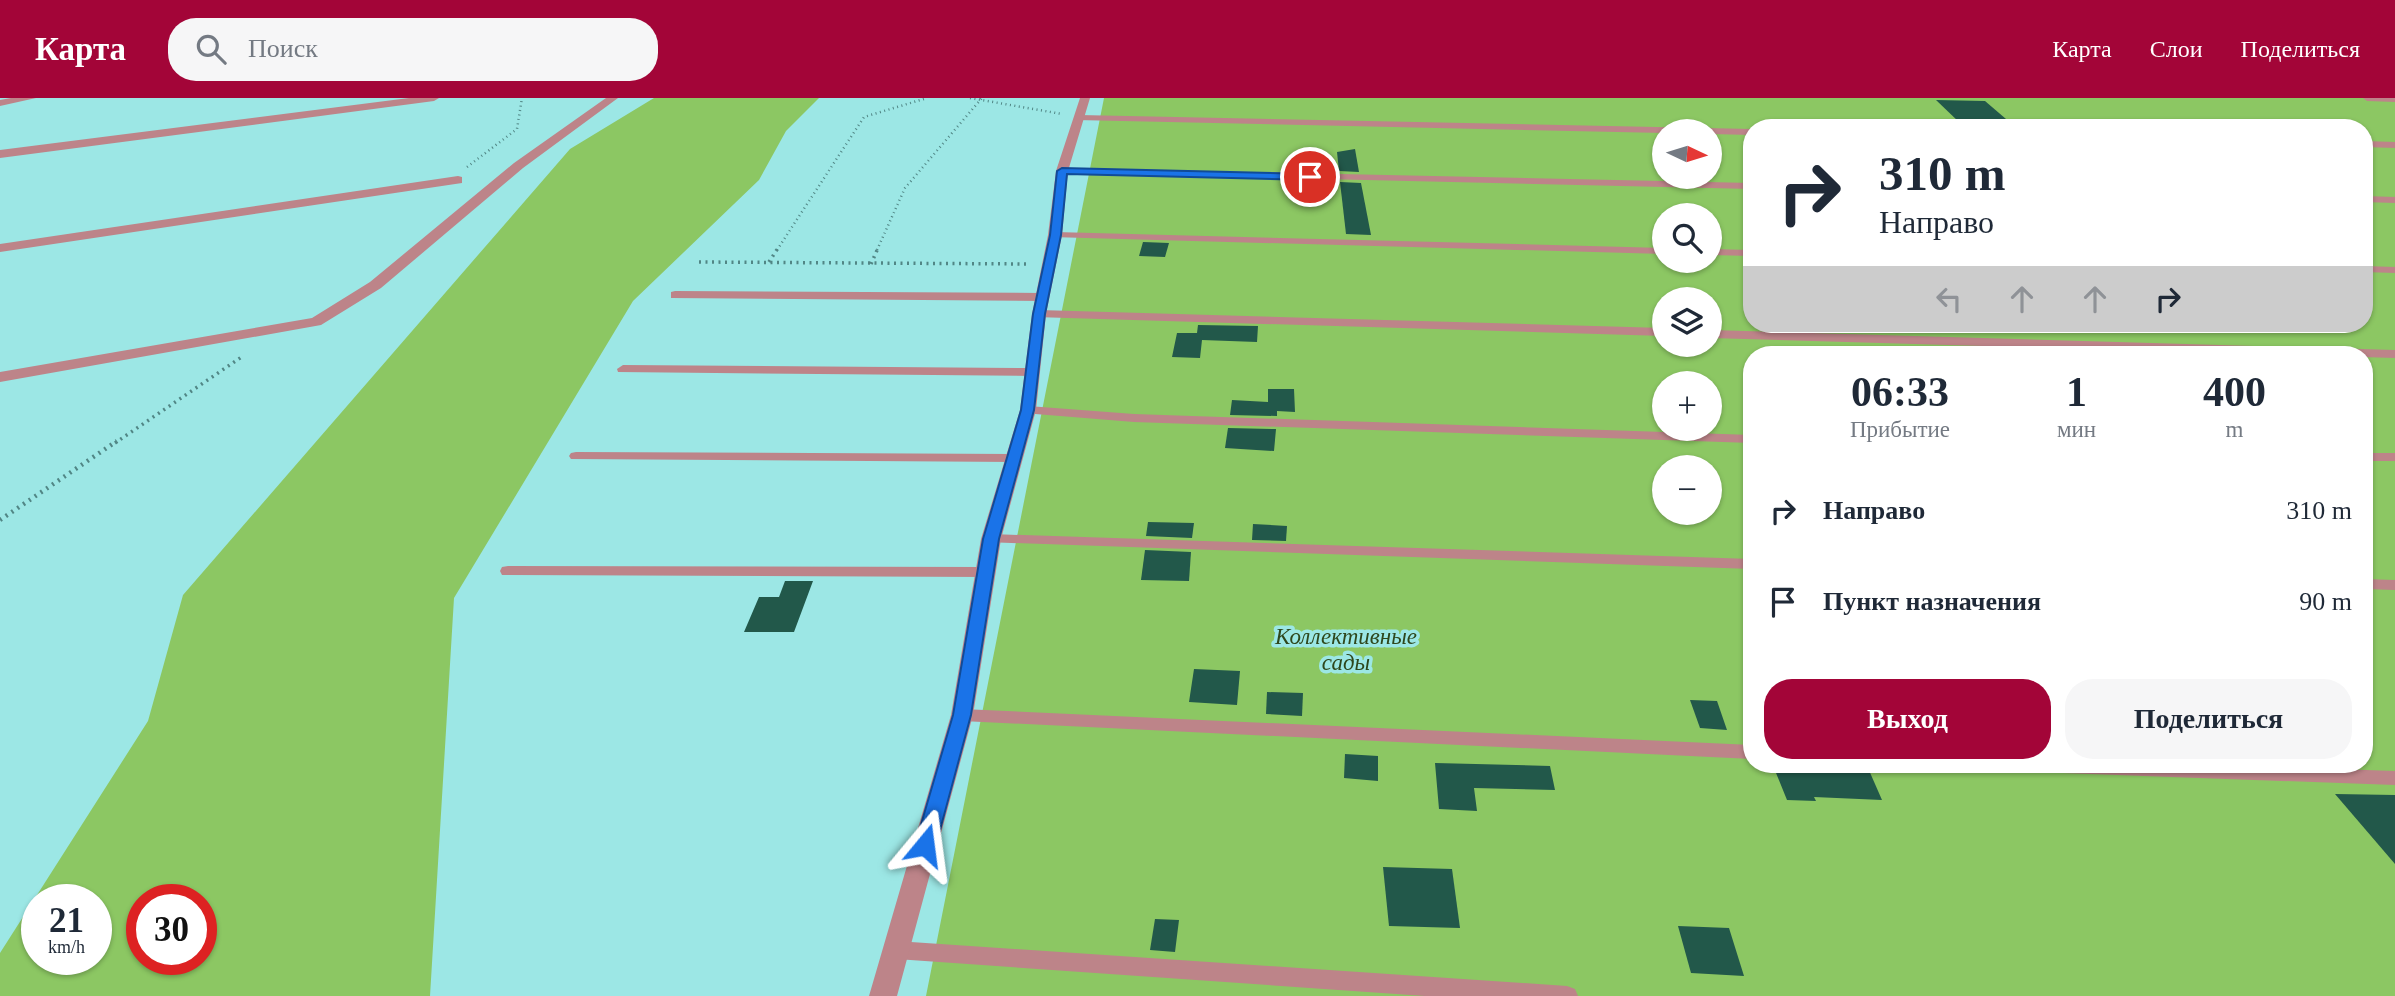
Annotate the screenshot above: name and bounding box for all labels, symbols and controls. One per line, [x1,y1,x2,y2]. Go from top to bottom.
search box [168,18,658,81]
icon: search [192,30,230,68]
text: Карта [35,31,126,67]
text: Поиск [248,34,318,63]
text: Карта [2052,36,2112,62]
text: Слои [2150,36,2203,62]
text: Поделиться [2241,36,2360,62]
north arrow [1652,119,1722,189]
map controls [1652,119,1722,525]
text: 310 m [1879,146,2006,201]
pin [1280,147,1340,207]
icon: right [1764,147,1855,238]
icon: arrive [1291,158,1329,196]
button: search [1652,203,1722,273]
text: Направо [1879,204,1994,240]
icon: left [1930,280,1968,318]
icon: ahead [2003,280,2041,318]
icon: ahead [2076,280,2114,318]
icon: right [2149,280,2187,318]
button: layers [1652,287,1722,357]
text: 06:33 [1851,369,1949,415]
text: 1 [2066,369,2087,415]
text: 400 [2203,369,2266,415]
button: + [1652,371,1722,441]
text: Прибытие [1850,417,1950,442]
text: мин [2057,417,2096,442]
text: m [2226,417,2243,442]
button: − [1652,455,1722,525]
icon: right [1764,492,1802,530]
text: Направо [1823,496,1925,525]
text: 310 m [2286,496,2352,525]
icon: arrive [1764,583,1802,621]
text: Пункт назначения [1823,587,2041,616]
text: 90 m [2299,587,2352,616]
park label: Коллективные сады [1274,624,1417,675]
button: Выход [1764,679,2051,759]
button: Поделиться [2065,679,2352,759]
position arrow [888,808,962,882]
speed limit sign: 30 [126,884,217,975]
text: 21 [49,901,84,940]
text: km/h [48,937,85,957]

